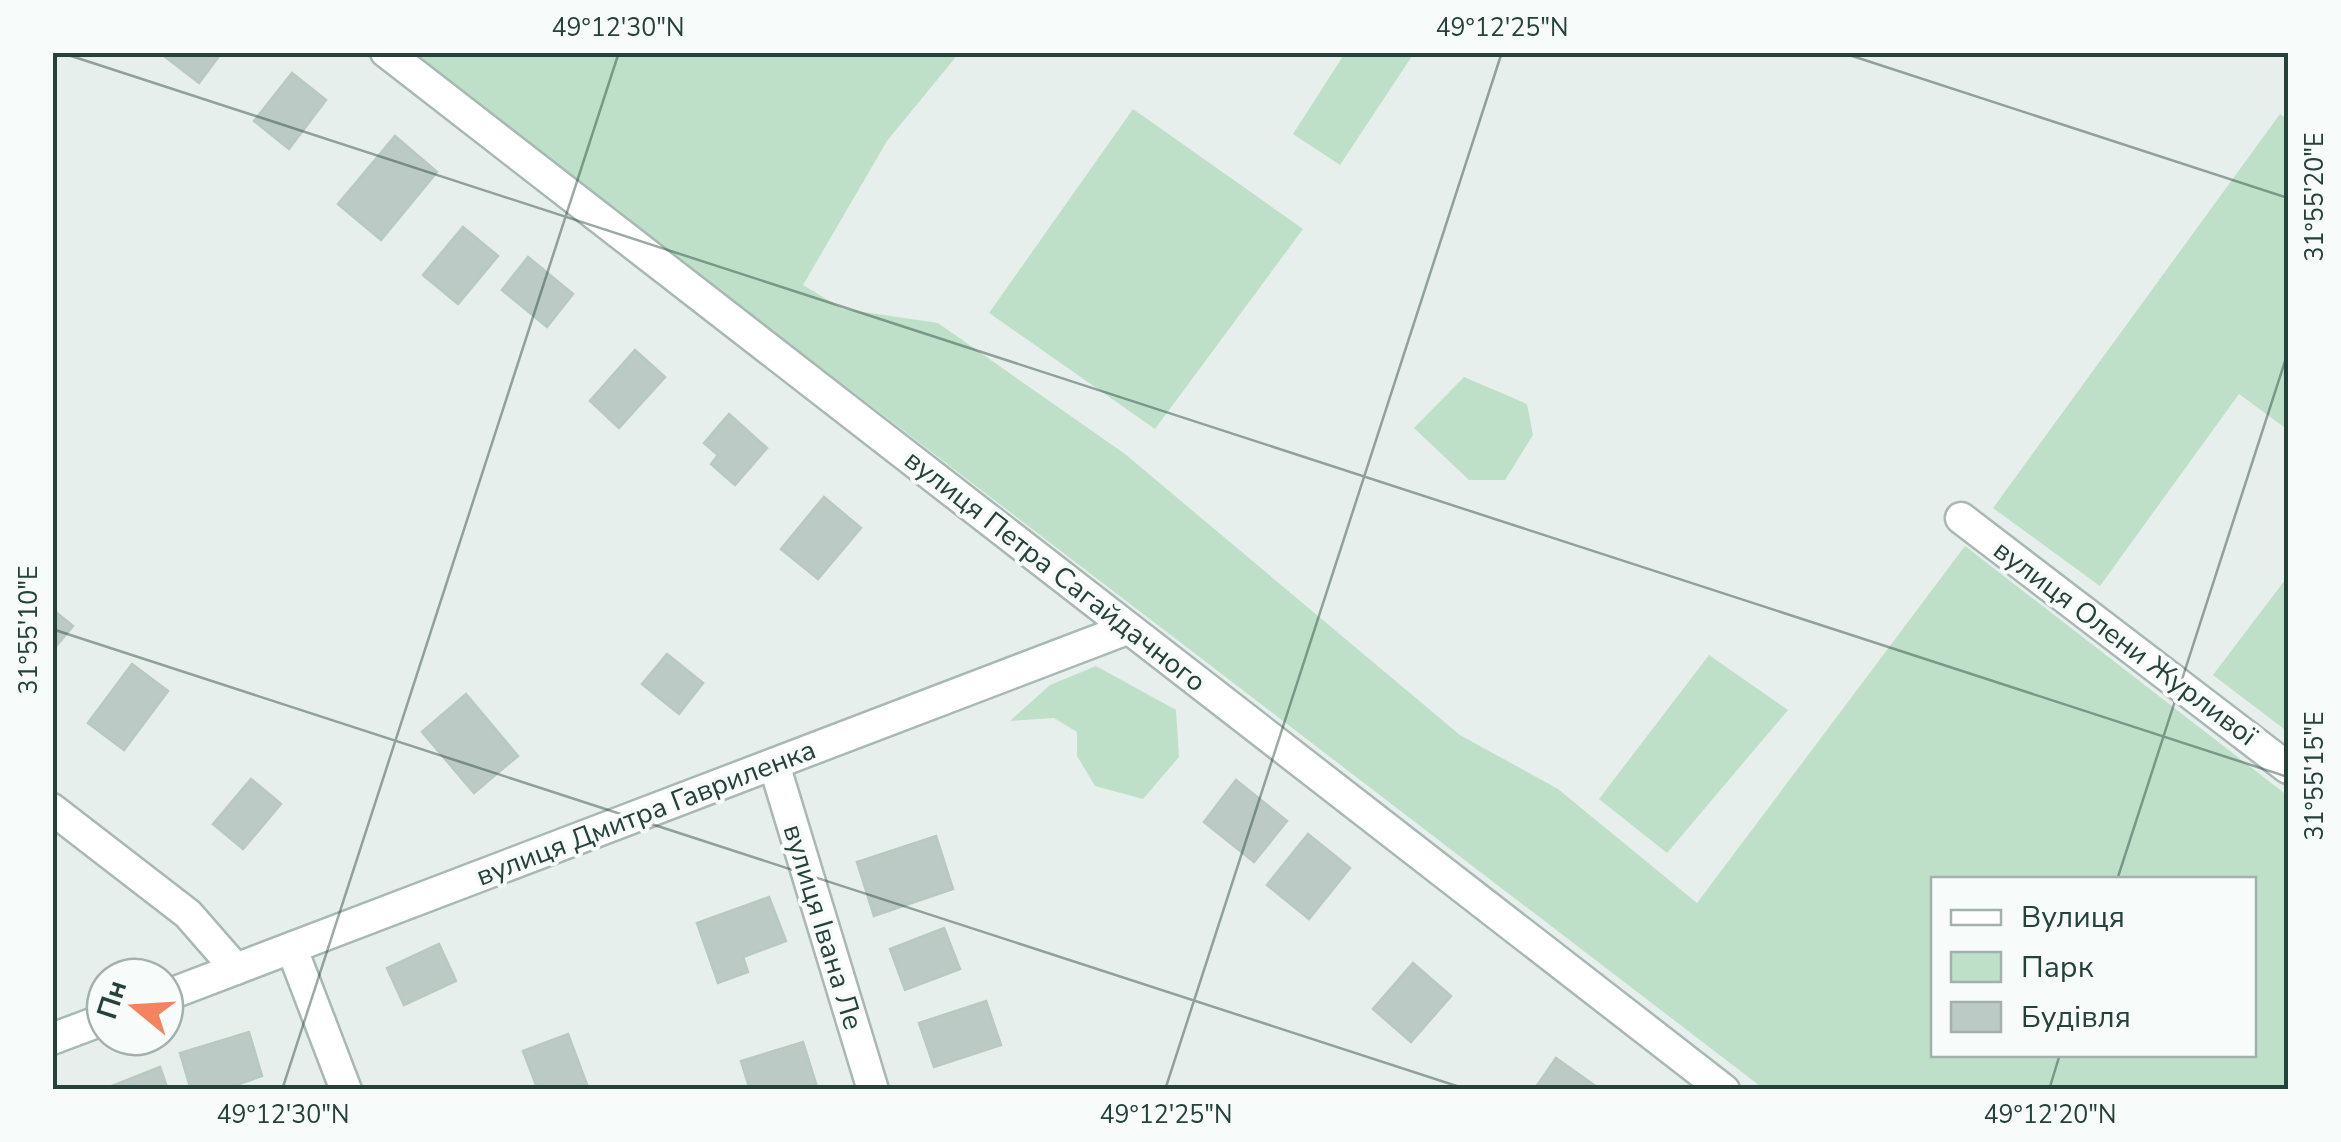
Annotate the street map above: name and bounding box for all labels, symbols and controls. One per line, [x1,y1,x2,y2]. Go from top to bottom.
text: 49°12'30"N [551,11,685,45]
text: 49°12'25"N [1435,11,1569,45]
text: 31°55'20"E [2298,132,2332,262]
street label: вулиця Петра Сагайдачного [896,441,1214,701]
street label: вулиця Олени Журливої [1985,531,2266,755]
text: 31°55'10"E [12,565,46,695]
text: 31°55'15"E [2298,711,2332,841]
street label: вулиця Дмитра Гавриленка [471,731,821,895]
street label: вулиця Івана Ле [774,820,872,1034]
legend [1931,877,2256,1057]
text: Вулиця [2021,897,2125,938]
text: Парк [2021,947,2094,988]
north arrow [85,957,185,1057]
text: Пн [88,975,136,1024]
text: Будівля [2021,997,2131,1038]
text: 49°12'30"N [216,1098,350,1132]
text: 49°12'25"N [1099,1098,1233,1132]
text: 49°12'20"N [1983,1098,2117,1132]

